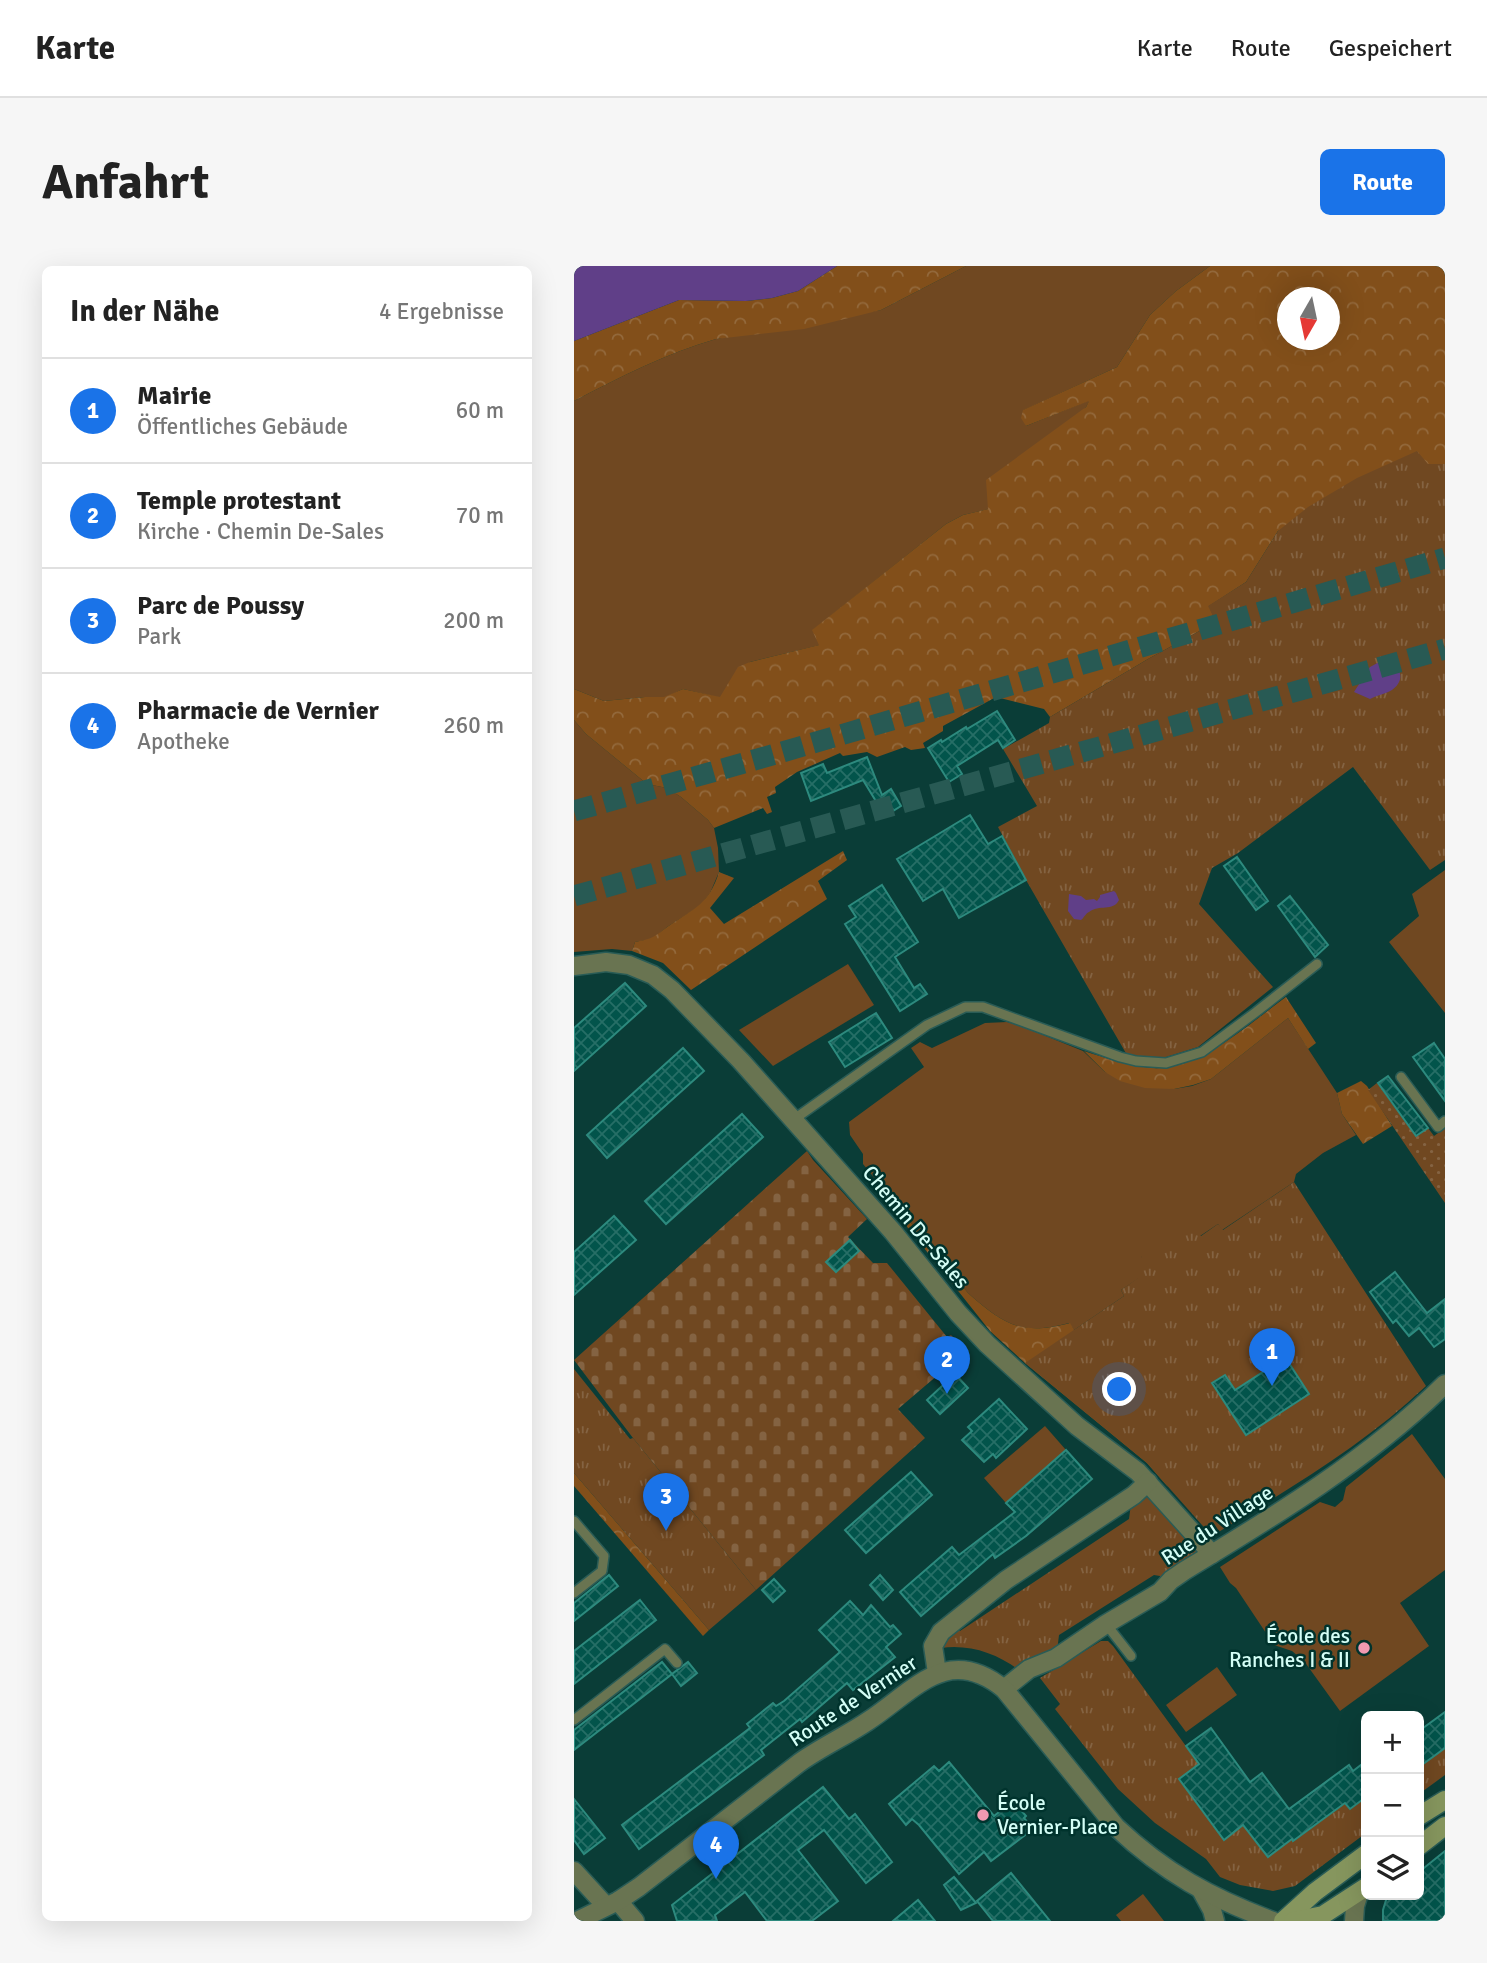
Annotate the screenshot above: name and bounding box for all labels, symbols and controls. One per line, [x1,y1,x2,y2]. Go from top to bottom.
text: Karte [35,28,115,69]
text: Karte [1137,33,1193,63]
text: Route [1231,33,1291,63]
text: Gespeichert [1329,33,1452,63]
button: Route [1320,149,1445,215]
text: Anfahrt [42,152,209,212]
north arrow [1277,287,1340,350]
text: In der Nähe [70,293,219,330]
text: 4 Ergebnisse [379,297,504,326]
text: Mairie [137,380,211,412]
text: 1 [87,396,99,425]
text: 60 m [456,396,504,425]
text: Öffentliches Gebäude [137,412,348,441]
text: Temple protestant [137,485,341,517]
text: 2 [87,501,99,530]
text: 70 m [456,501,504,530]
text: Kirche · Chemin De-Sales [137,517,384,546]
text: Parc de Poussy [137,590,304,622]
text: 3 [87,606,99,635]
text: 200 m [443,606,504,635]
text: Park [137,622,181,651]
text: Pharmacie de Vernier [137,695,379,727]
text: 4 [87,711,99,740]
text: 260 m [443,711,504,740]
text: Apotheke [137,727,230,756]
street label: Chemin De-Sales [857,1160,975,1294]
pin: 1 [1249,1328,1295,1386]
pin: 2 [924,1336,970,1394]
your location [1102,1372,1136,1406]
pin: 3 [643,1473,689,1531]
street label: Rue du Village [1156,1479,1278,1571]
place label: École des Ranches I & II [1229,1623,1350,1673]
marker: École des Ranches I & II [1356,1640,1372,1656]
street label: Route de Vernier [784,1650,922,1752]
map controls [1361,1711,1424,1900]
button: + [1361,1711,1424,1774]
button: − [1361,1774,1424,1837]
place label: École Vernier-Place [997,1790,1118,1840]
marker: École Vernier-Place [975,1807,991,1823]
pin: 4 [693,1821,739,1879]
button: layers [1361,1837,1424,1900]

